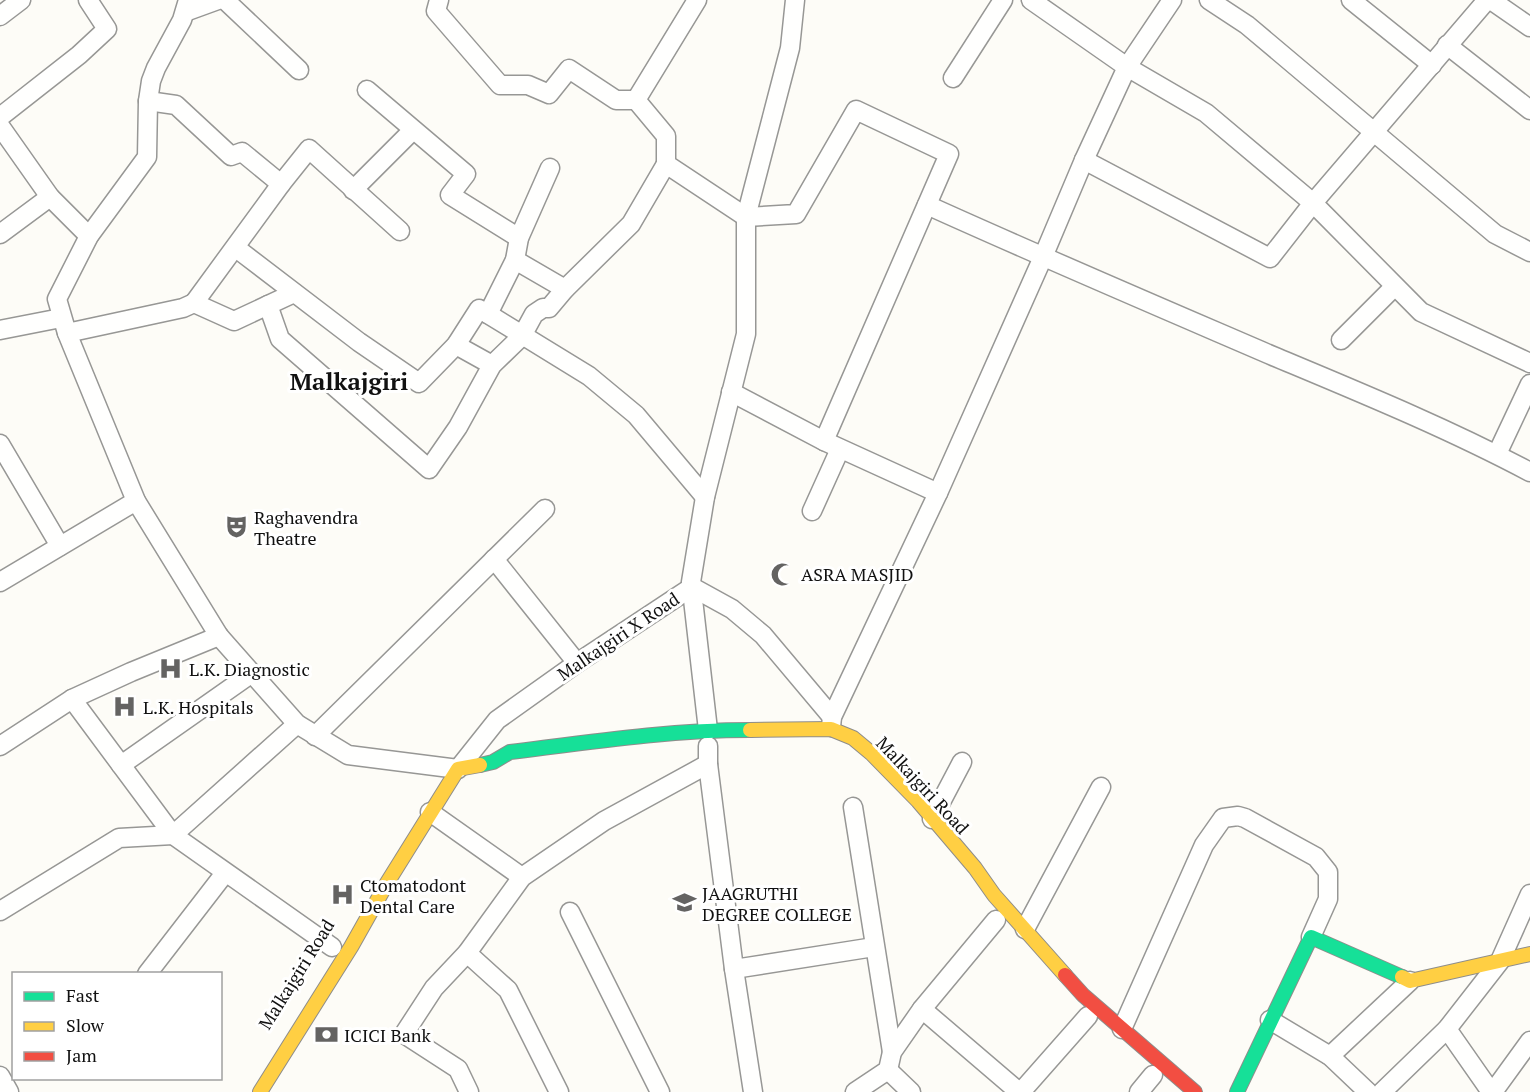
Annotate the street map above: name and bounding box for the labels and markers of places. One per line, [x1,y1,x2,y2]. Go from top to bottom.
place label: Raghavendra Theatre [254,505,358,550]
theatre icon: Raghavendra Theatre [223,514,249,540]
mosque icon: ASRA MASJID [770,561,796,587]
place label: ASRA MASJID [801,562,914,586]
hospital icon: L.K. Diagnostic [158,656,184,682]
place label: L.K. Diagnostic [189,657,310,681]
hospital icon: L.K. Hospitals [112,694,138,720]
place label: L.K. Hospitals [143,695,254,719]
place label: Ctomatodont Dental Care [360,873,467,918]
place label: JAAGRUTHI DEGREE COLLEGE [702,881,852,926]
hospital icon: Ctomatodont Dental Care [329,882,355,908]
school or university icon: JAAGRUTHI DEGREE COLLEGE [671,890,697,916]
bank icon: ICICI Bank [313,1022,339,1048]
place label: ICICI Bank [344,1023,431,1047]

